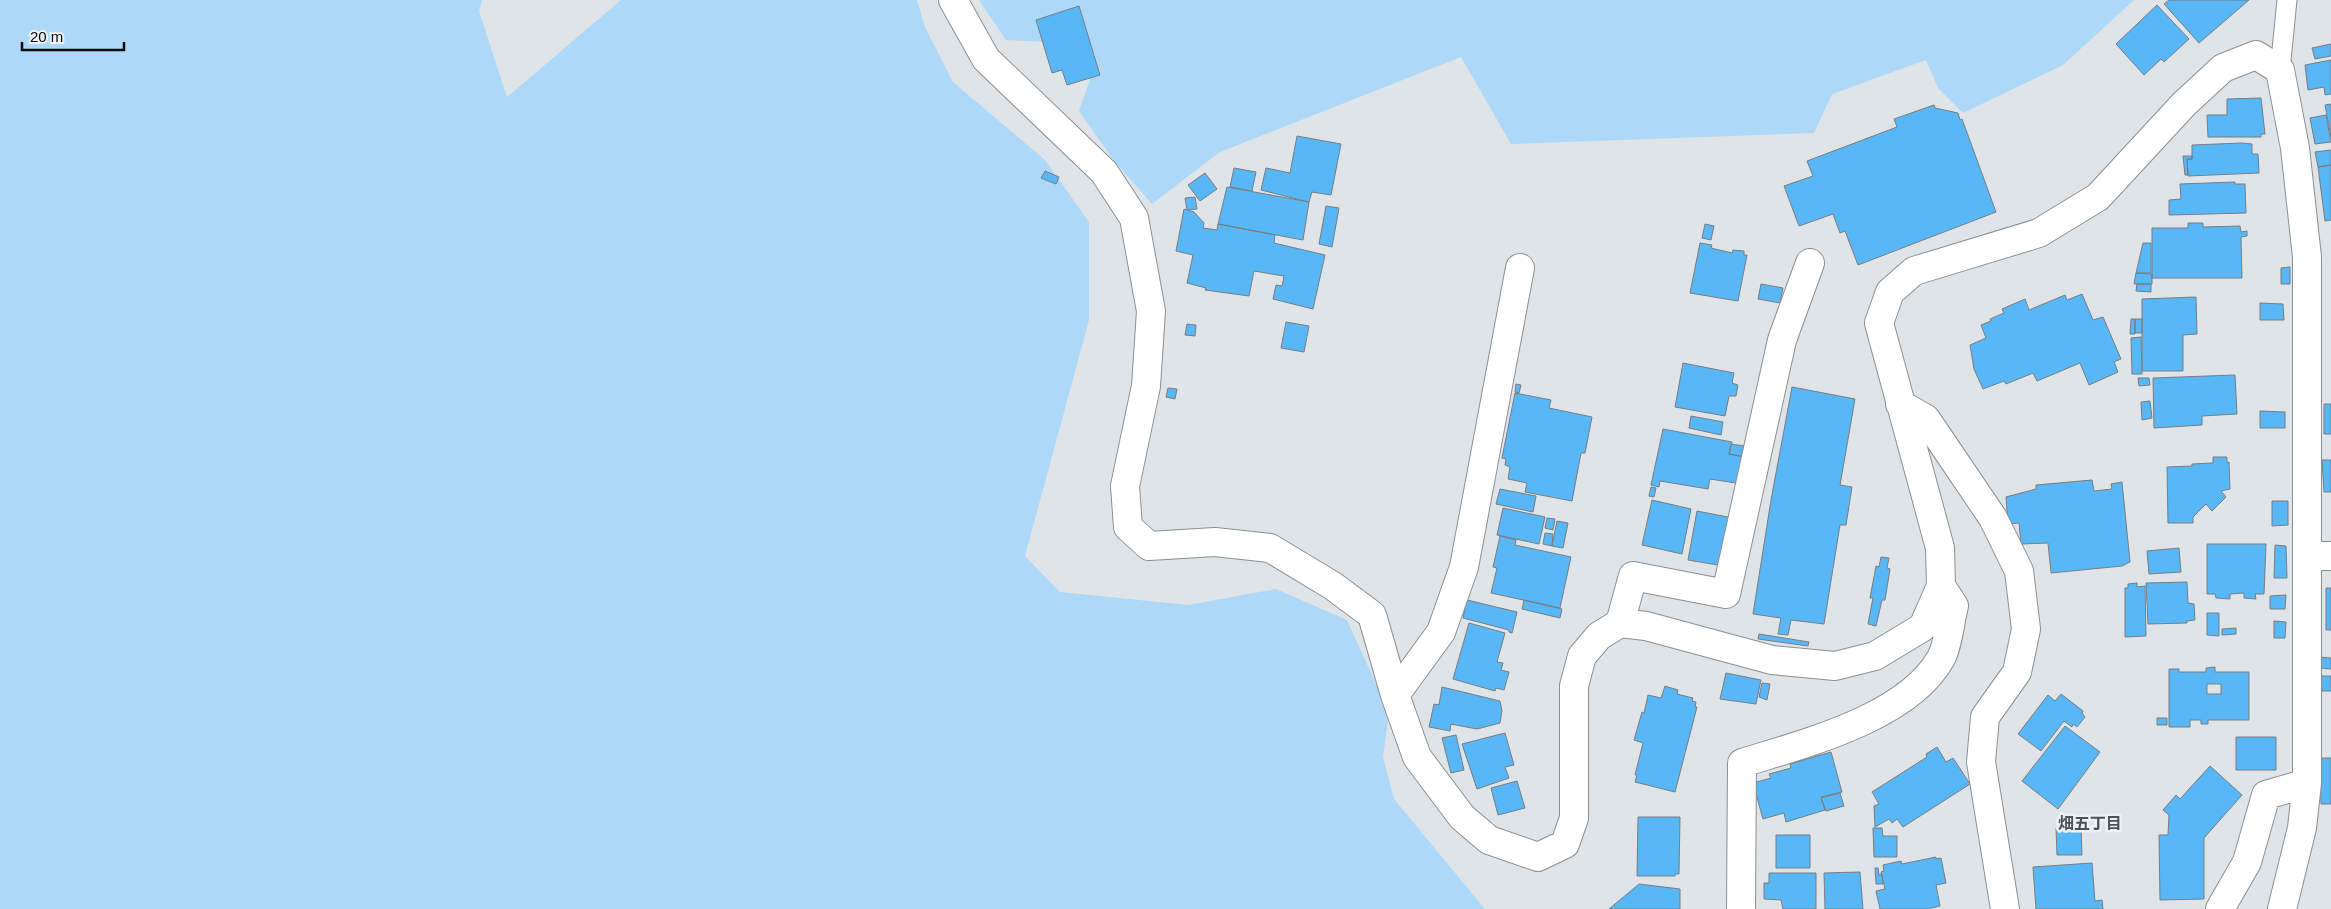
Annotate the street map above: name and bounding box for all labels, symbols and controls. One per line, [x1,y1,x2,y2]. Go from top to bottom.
scale bar [22,20,125,52]
text: 20 m [30,28,63,45]
district label: 畑五丁目 [2058,815,2122,832]

